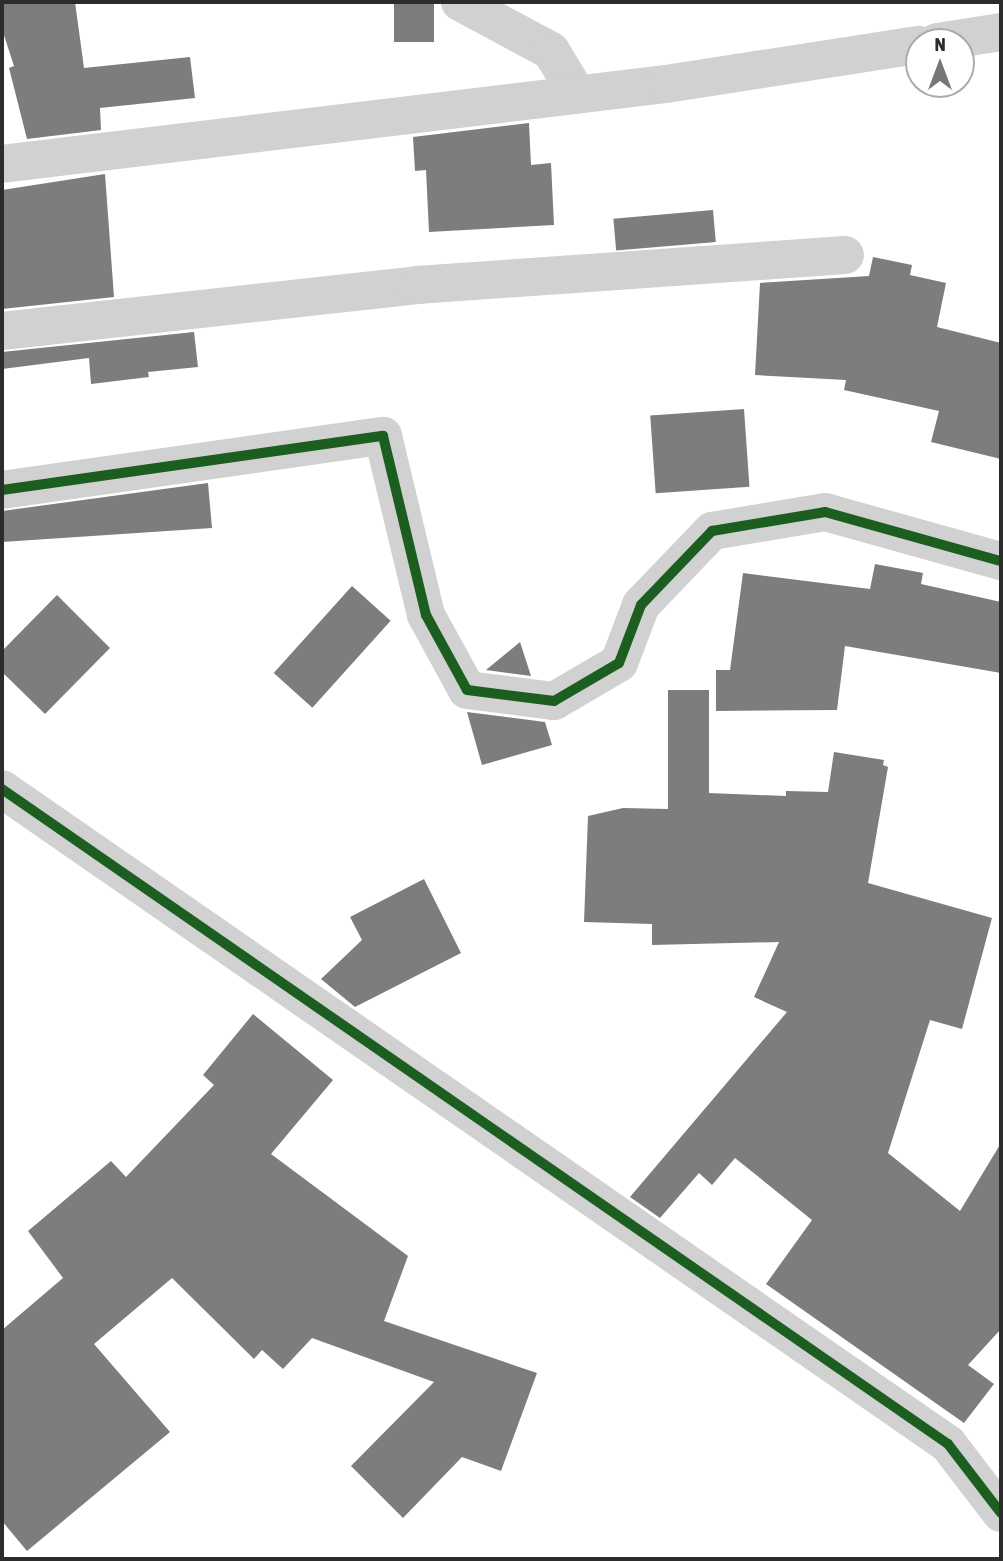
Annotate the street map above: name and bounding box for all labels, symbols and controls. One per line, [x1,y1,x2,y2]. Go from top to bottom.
north arrow [905,28,975,98]
text: N [934,33,946,55]

